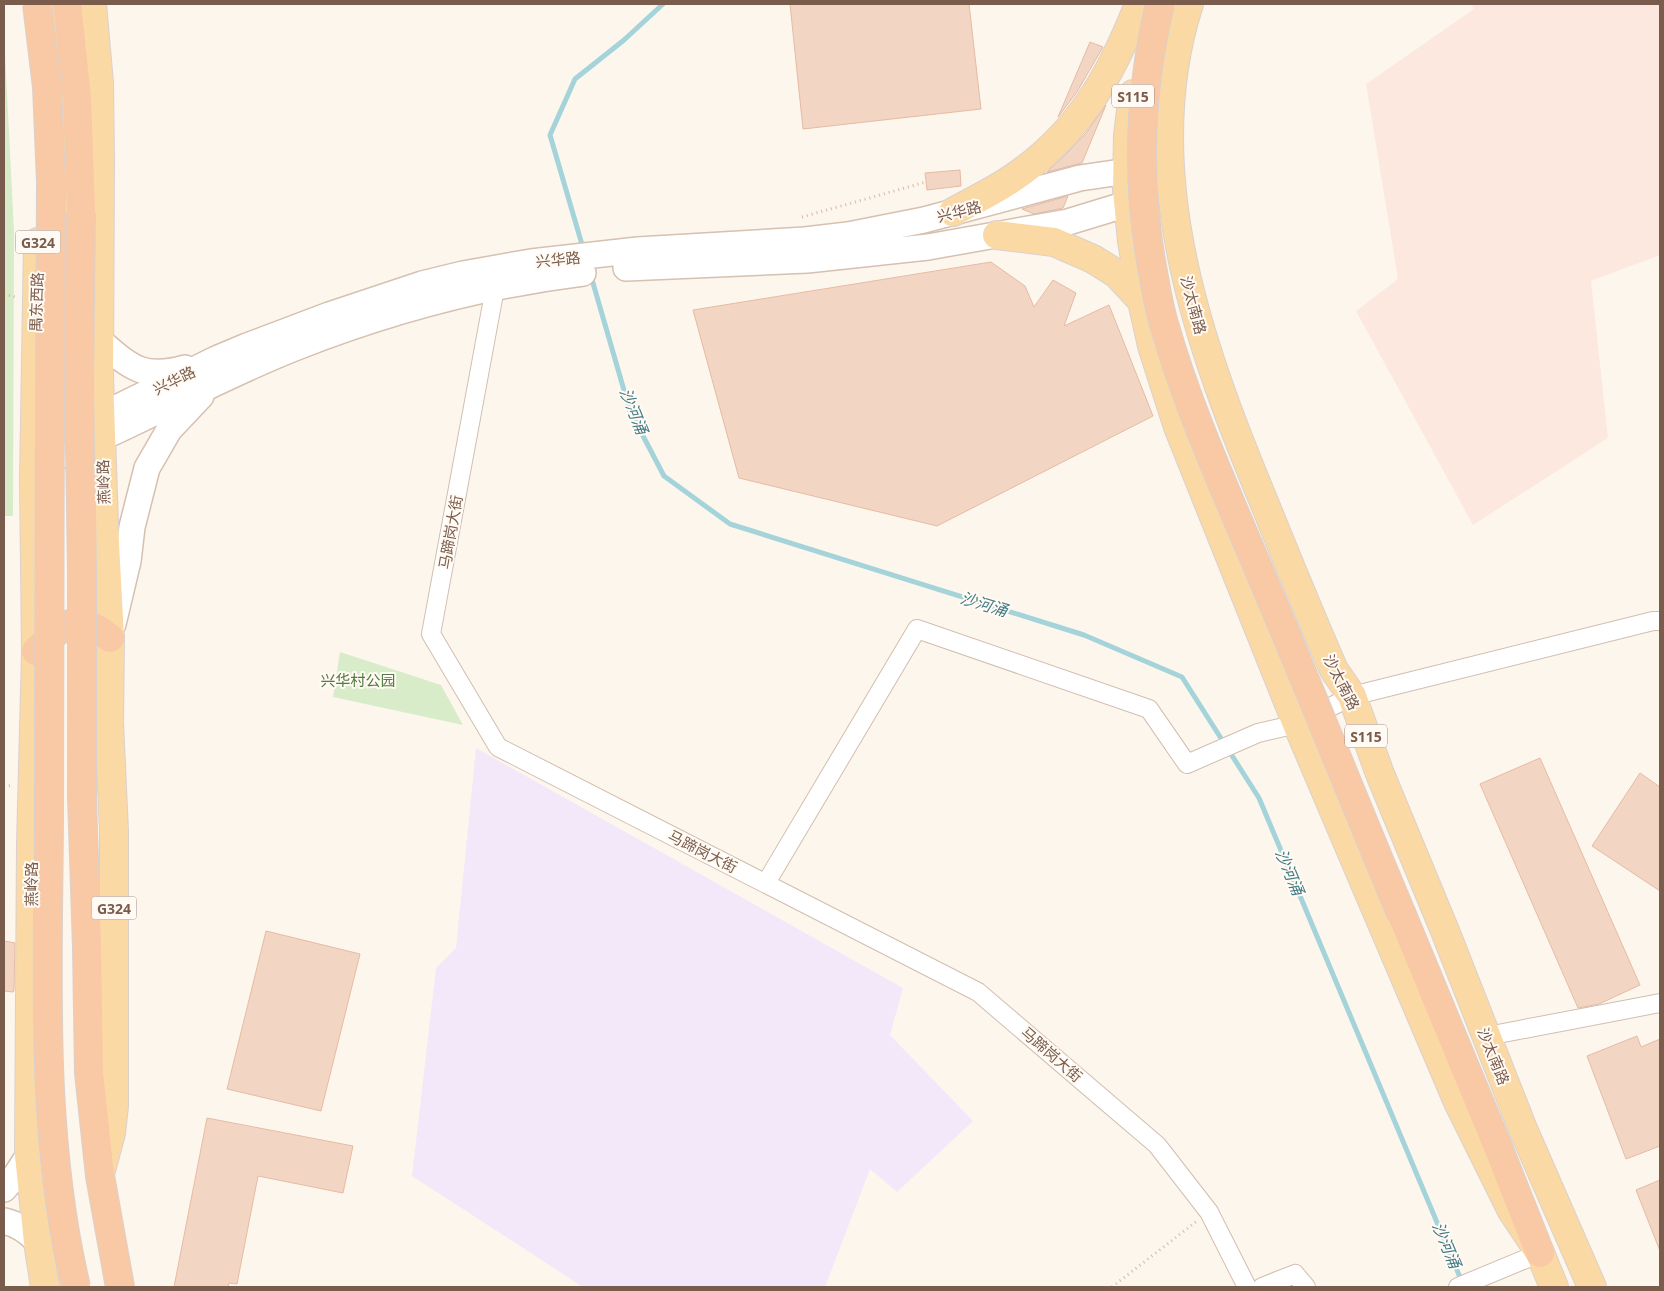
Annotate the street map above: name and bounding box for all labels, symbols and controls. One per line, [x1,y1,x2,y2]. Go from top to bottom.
road number: S115 [1112,84,1154,108]
street label: 兴华路 [935,196,983,226]
road number: G324 [15,230,60,253]
street label: 兴华路 [535,247,581,271]
street label: 禺东西路 [25,272,47,332]
street label: 沙太南路 [1177,273,1211,337]
street label: 兴华路 [149,361,199,399]
water label: 沙河涌 [615,385,654,439]
street label: 燕岭路 [92,459,114,505]
street label: 马蹄岗大街 [434,493,466,571]
water label: 沙河涌 [958,586,1012,622]
street label: 沙太南路 [1319,651,1365,713]
park label: 兴华村公园 [320,670,396,690]
road number: S115 [1345,724,1387,748]
street label: 马蹄岗大街 [665,825,741,877]
water label: 沙河涌 [1270,846,1310,900]
street label: 燕岭路 [21,861,41,907]
road number: G324 [92,896,136,920]
street label: 马蹄岗大街 [1017,1022,1087,1086]
street label: 沙太南路 [1473,1024,1515,1088]
water label: 沙河涌 [1427,1219,1467,1273]

